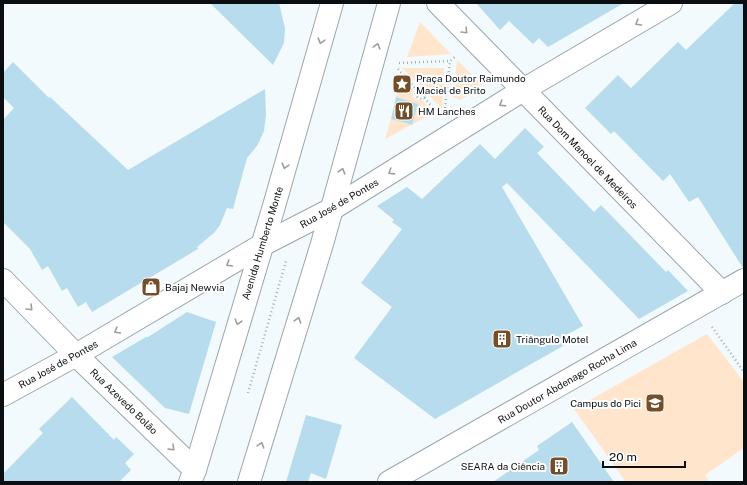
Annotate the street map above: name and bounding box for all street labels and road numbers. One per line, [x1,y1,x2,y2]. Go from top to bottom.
street label: Rua Dom Manoel de Medeiros [536,103,640,211]
street label: Rua José de Pontes [298,176,380,230]
street label: Avenida Humberto Monte [239,184,285,301]
street label: Rua Doutor Abdenago Rocha Lima [495,336,639,426]
street label: Rua José de Pontes [16,337,100,391]
street label: Rua Azevedo Bolão [88,366,160,436]

